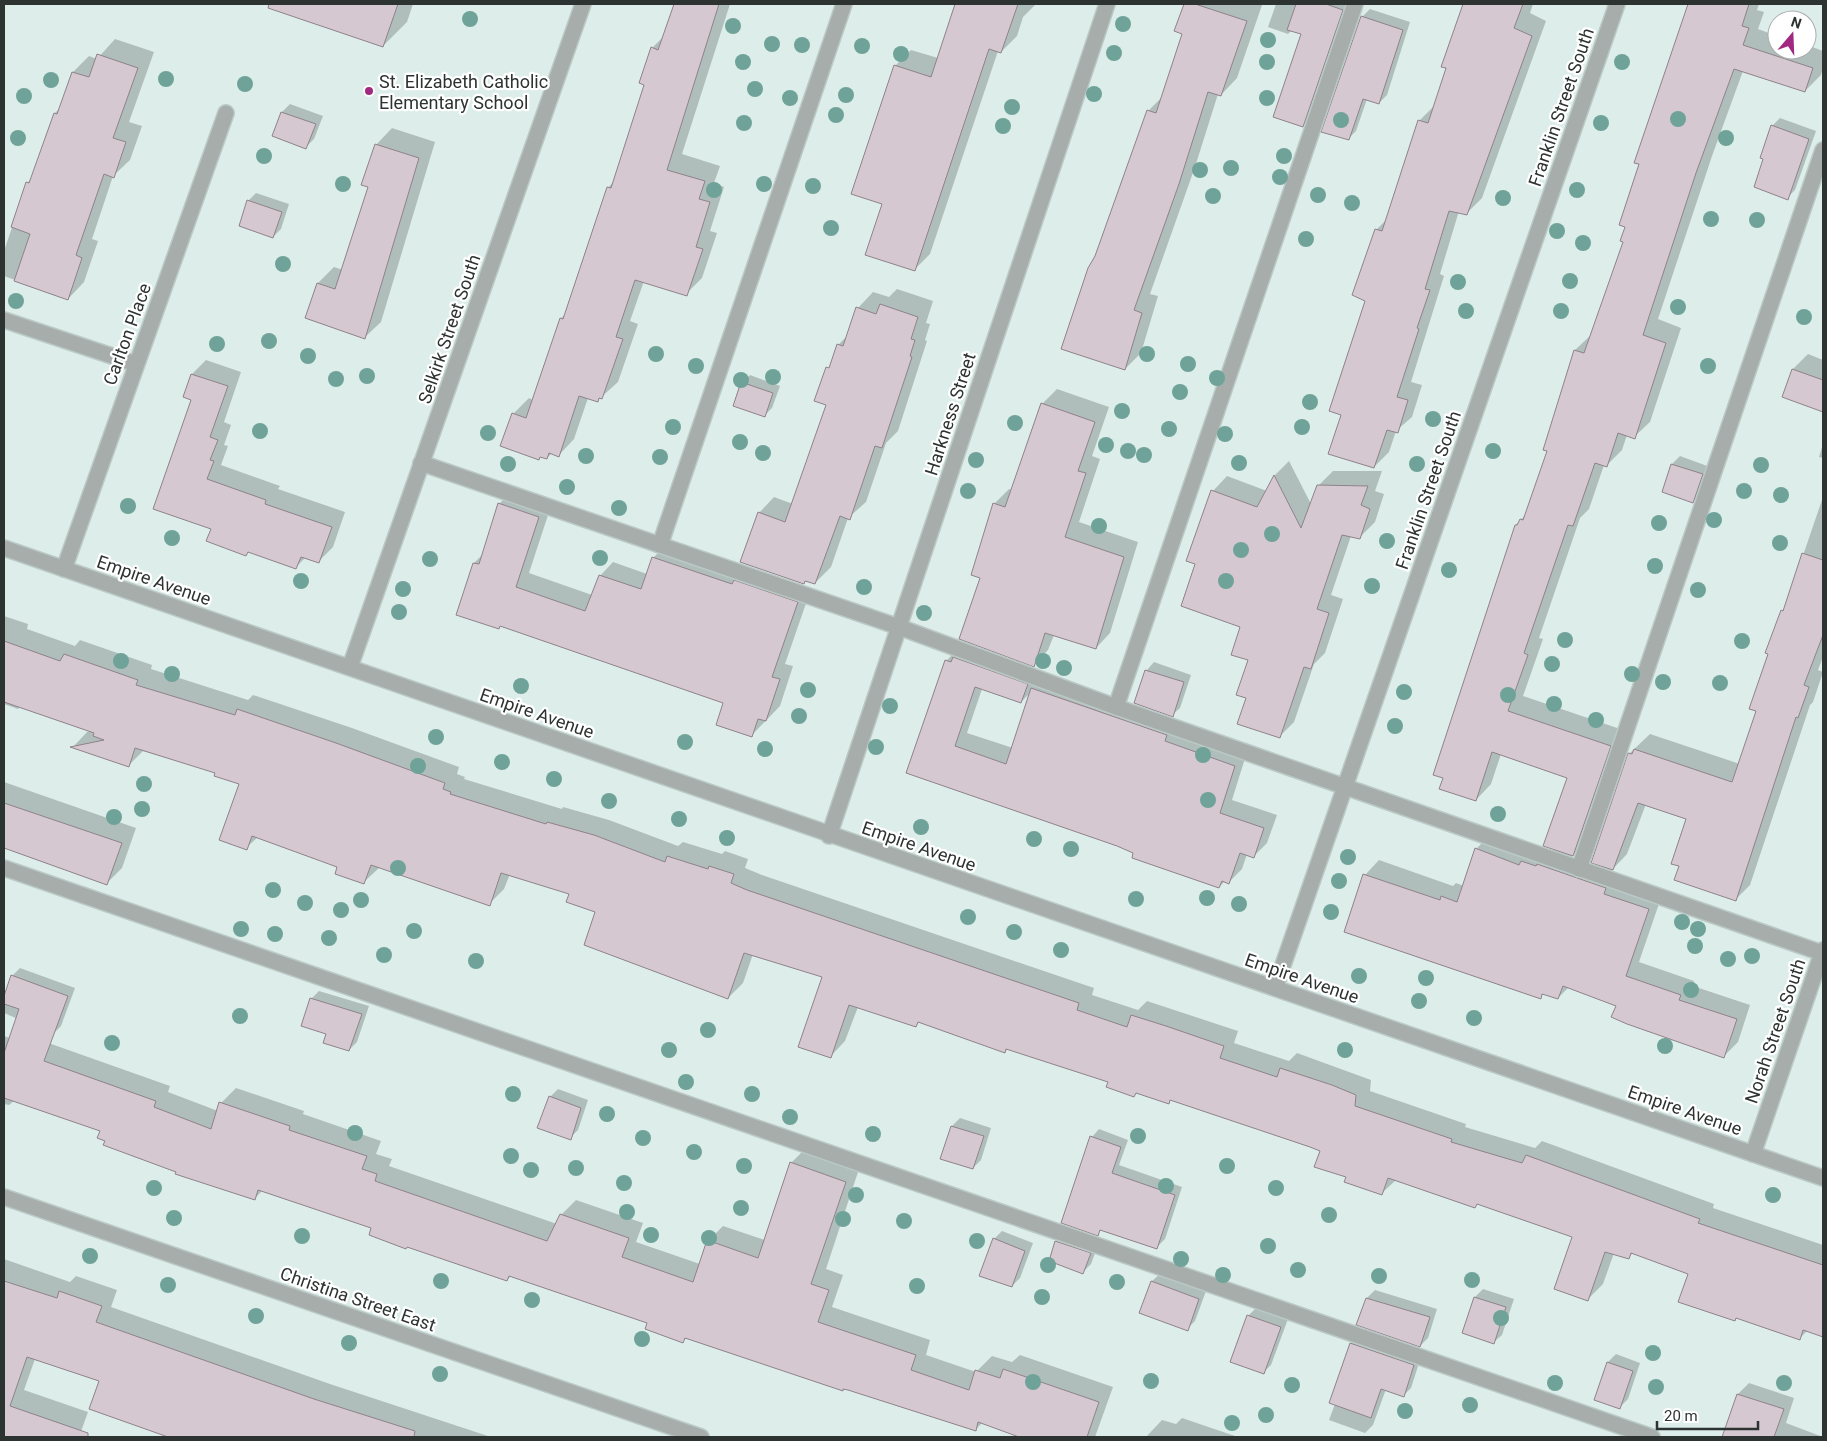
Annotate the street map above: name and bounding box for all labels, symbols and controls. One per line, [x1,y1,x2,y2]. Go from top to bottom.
north arrow [1767,10,1817,60]
text: N [1789,14,1804,32]
street label: Franklin Street South [1524,25,1598,189]
place label: St. Elizabeth Catholic Elementary School [379,71,548,113]
marker: St. Elizabeth Catholic Elementary School [363,85,375,97]
street label: Selkirk Street South [414,252,484,406]
street label: Carlton Place [99,280,155,388]
street label: Harkness Street [920,350,980,478]
street label: Franklin Street South [1391,408,1465,572]
street label: Empire Avenue [94,551,214,609]
street label: Empire Avenue [477,684,597,742]
street label: Empire Avenue [859,817,979,875]
street label: Empire Avenue [1242,949,1362,1007]
street label: Norah Street South [1740,956,1810,1106]
street label: Empire Avenue [1625,1081,1745,1139]
street label: Christina Street East [278,1263,439,1335]
scale bar [1657,1398,1758,1430]
text: 20 m [1664,1407,1698,1425]

